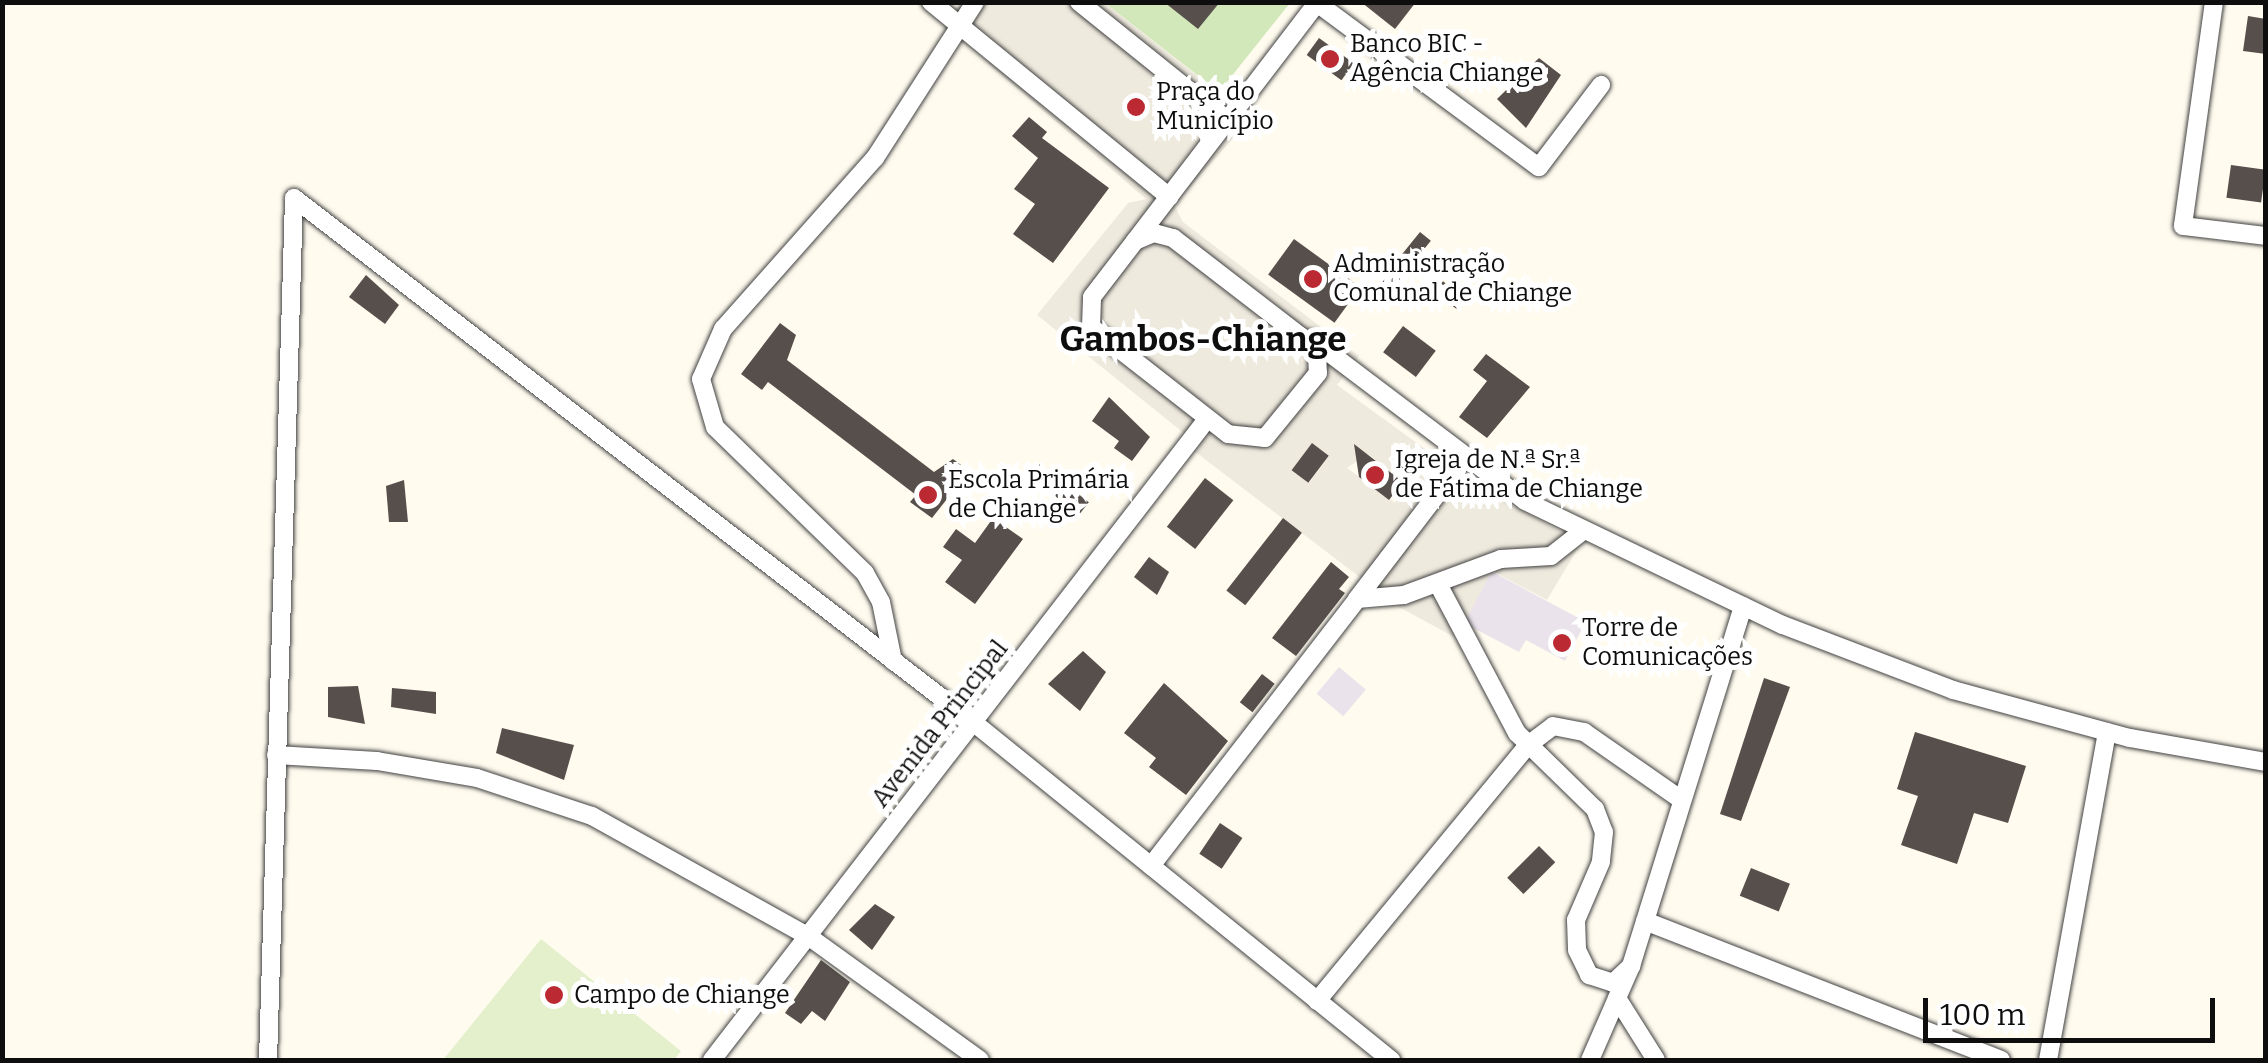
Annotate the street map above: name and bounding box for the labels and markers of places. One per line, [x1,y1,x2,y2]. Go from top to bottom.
place label: Banco BIC - Agência Chiange [1350,30,1543,89]
marker: Banco BIC - Agência Chiange [1319,48,1341,70]
place label: Praça do Município [1156,78,1274,137]
marker: Praça do Município [1125,96,1147,118]
place label: Administração Comunal de Chiange [1333,250,1572,309]
marker: Administração Comunal de Chiange [1302,268,1324,290]
place label: Igreja de N.ª Sr.ª de Fátima de Chiange [1395,446,1643,505]
marker: Igreja de N.ª Sr.ª de Fátima de Chiange [1364,464,1386,486]
place label: Escola Primária de Chiange [948,466,1129,525]
marker: Escola Primária de Chiange [917,484,939,506]
place label: Torre de Comunicações [1582,614,1753,673]
marker: Torre de Comunicações [1551,632,1573,654]
place label: Campo de Chiange [574,980,790,1010]
marker: Campo de Chiange [543,984,565,1006]

